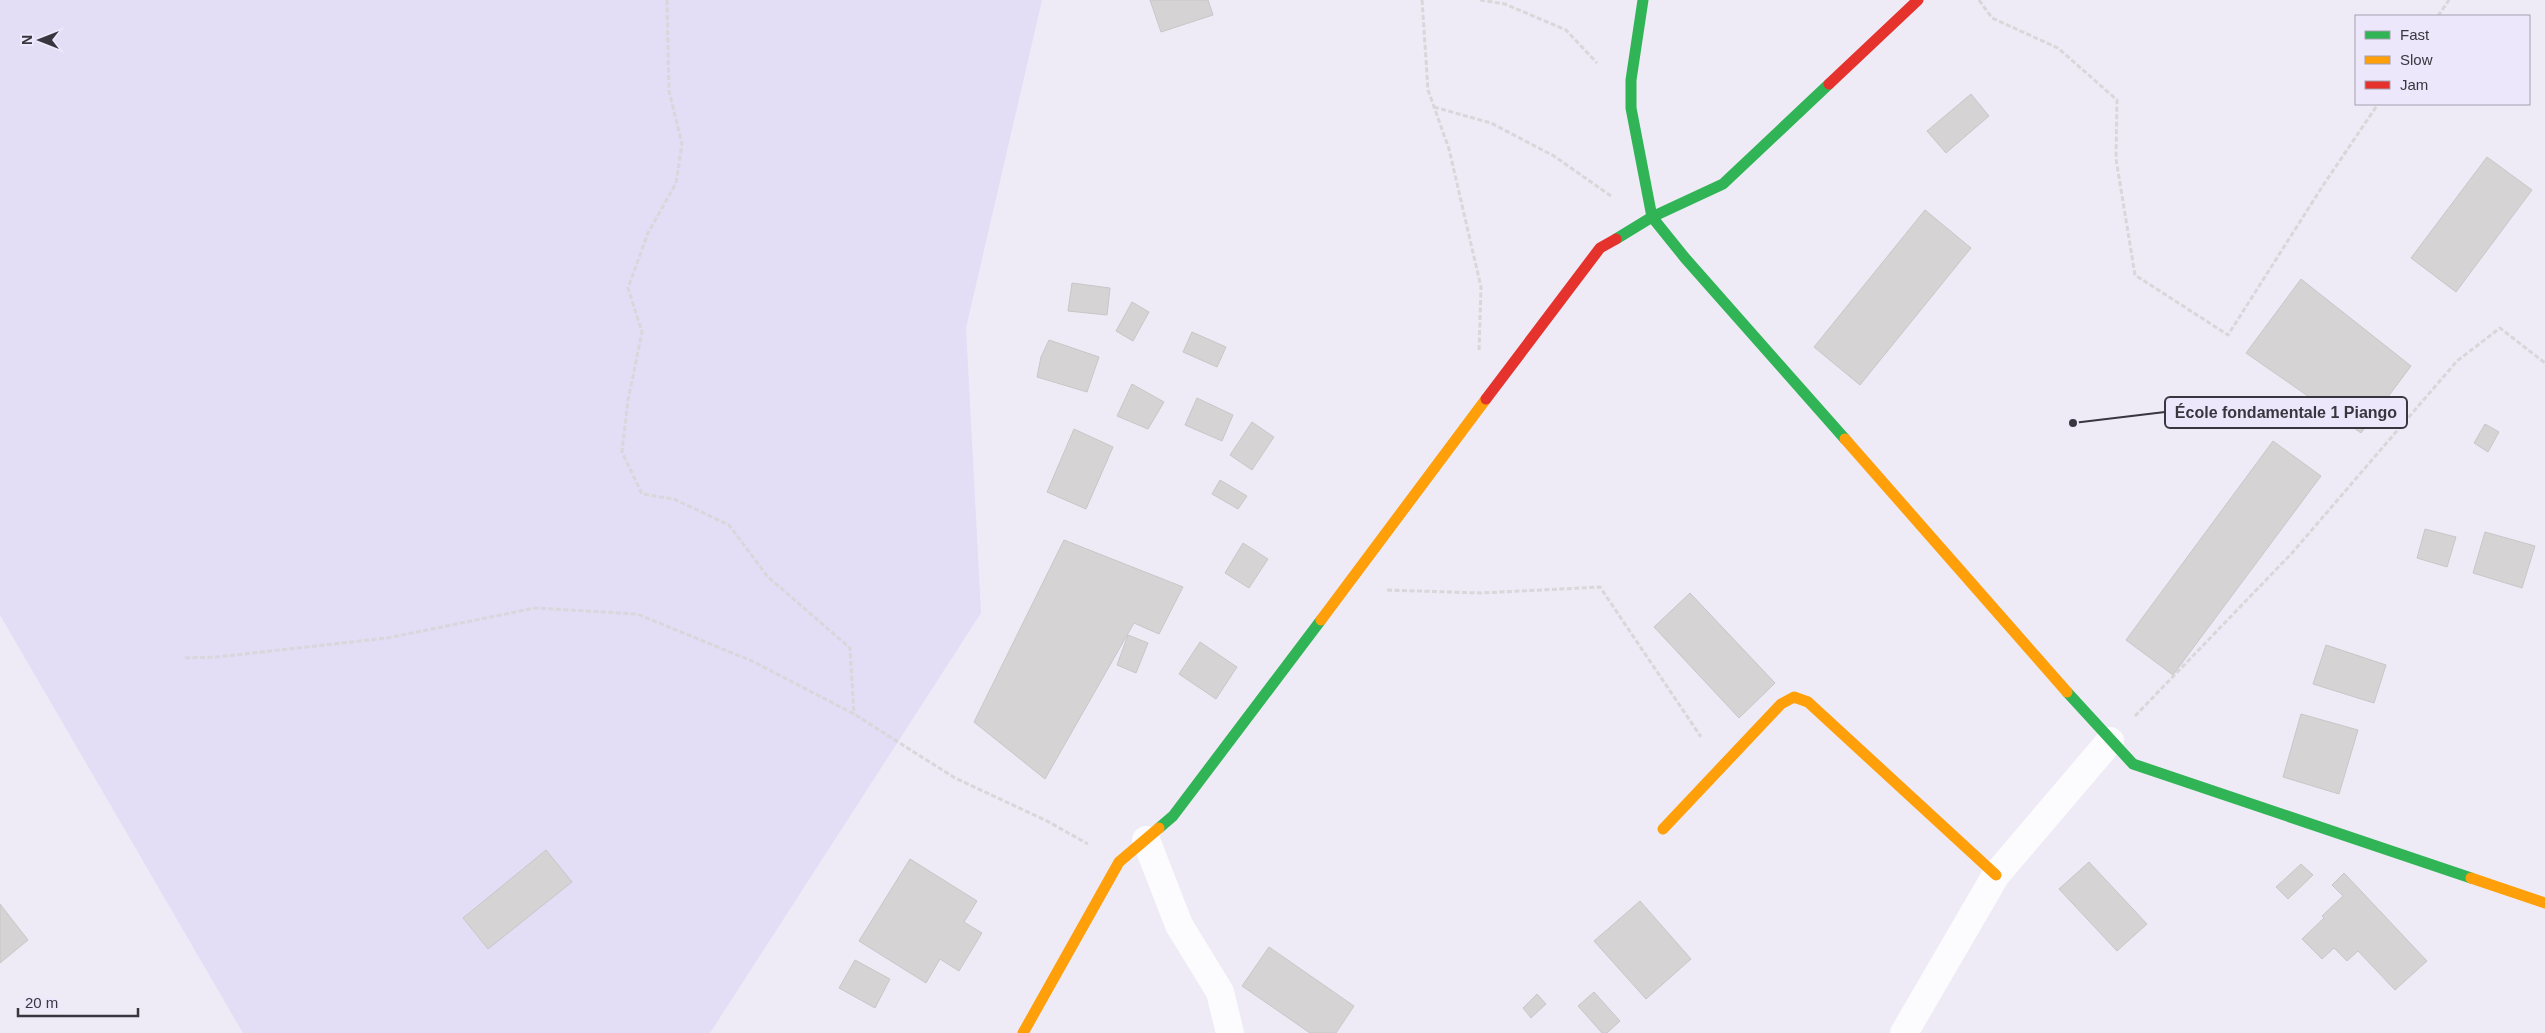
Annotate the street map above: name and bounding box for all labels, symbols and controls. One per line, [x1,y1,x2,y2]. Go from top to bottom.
north arrow [15,15,65,65]
legend [2355,15,2530,105]
text: Fast [2400,26,2430,43]
text: N [19,35,35,45]
text: Slow [2400,51,2433,68]
text: Jam [2400,76,2428,93]
callout: École fondamentale 1 Piango [2165,397,2407,428]
text: École fondamentale 1 Piango [2175,403,2397,421]
scale bar [18,986,138,1018]
text: 20 m [25,994,58,1011]

